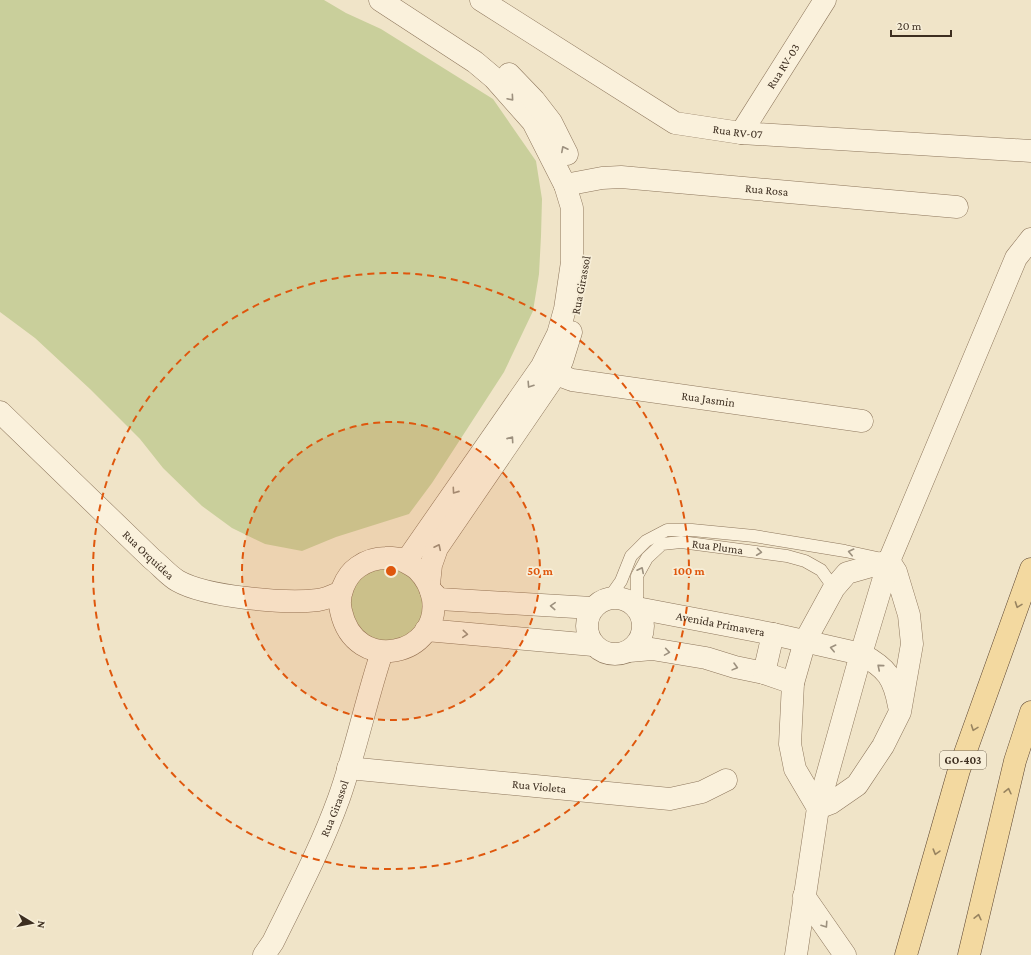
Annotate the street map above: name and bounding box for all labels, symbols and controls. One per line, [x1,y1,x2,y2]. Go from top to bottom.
scale bar [891,12,951,38]
text: 20 m [897,19,922,33]
street label: Rua RV-03 [764,41,803,91]
one-way arrow [507,93,514,101]
street label: Rua RV-07 [712,122,763,141]
one-way arrow [562,146,569,154]
street label: Rua Rosa [744,181,789,199]
street label: Rua Girassol [568,254,594,316]
one-way arrow [528,380,535,387]
street label: Rua Jasmin [681,389,736,410]
one-way arrow [506,437,513,444]
one-way arrow [453,486,460,493]
street label: Rua Orquídea [120,527,177,583]
street label: Rua Pluma [691,537,744,557]
one-way arrow [433,543,441,551]
one-way arrow [756,547,762,556]
one-way arrow [848,549,855,557]
centre of rings [384,564,398,578]
text: 50 m [527,564,554,578]
text: 100 m [673,564,706,578]
one-way arrow [636,566,643,574]
one-way arrow [550,601,556,610]
one-way arrow [1014,602,1023,609]
street label: Avenida Primavera [675,609,766,639]
one-way arrow [462,629,468,638]
one-way arrow [830,644,836,652]
one-way arrow [664,647,670,655]
one-way arrow [731,662,738,671]
one-way arrow [877,665,884,672]
one-way arrow [971,724,979,731]
road number: GO-403 [940,751,986,769]
street label: Rua Violeta [511,777,567,796]
street label: Rua Girassol [317,778,352,839]
one-way arrow [1004,787,1012,794]
one-way arrow [932,848,941,855]
north arrow [12,903,52,943]
one-way arrow [973,914,982,921]
text: N [35,920,48,930]
one-way arrow [820,921,828,928]

